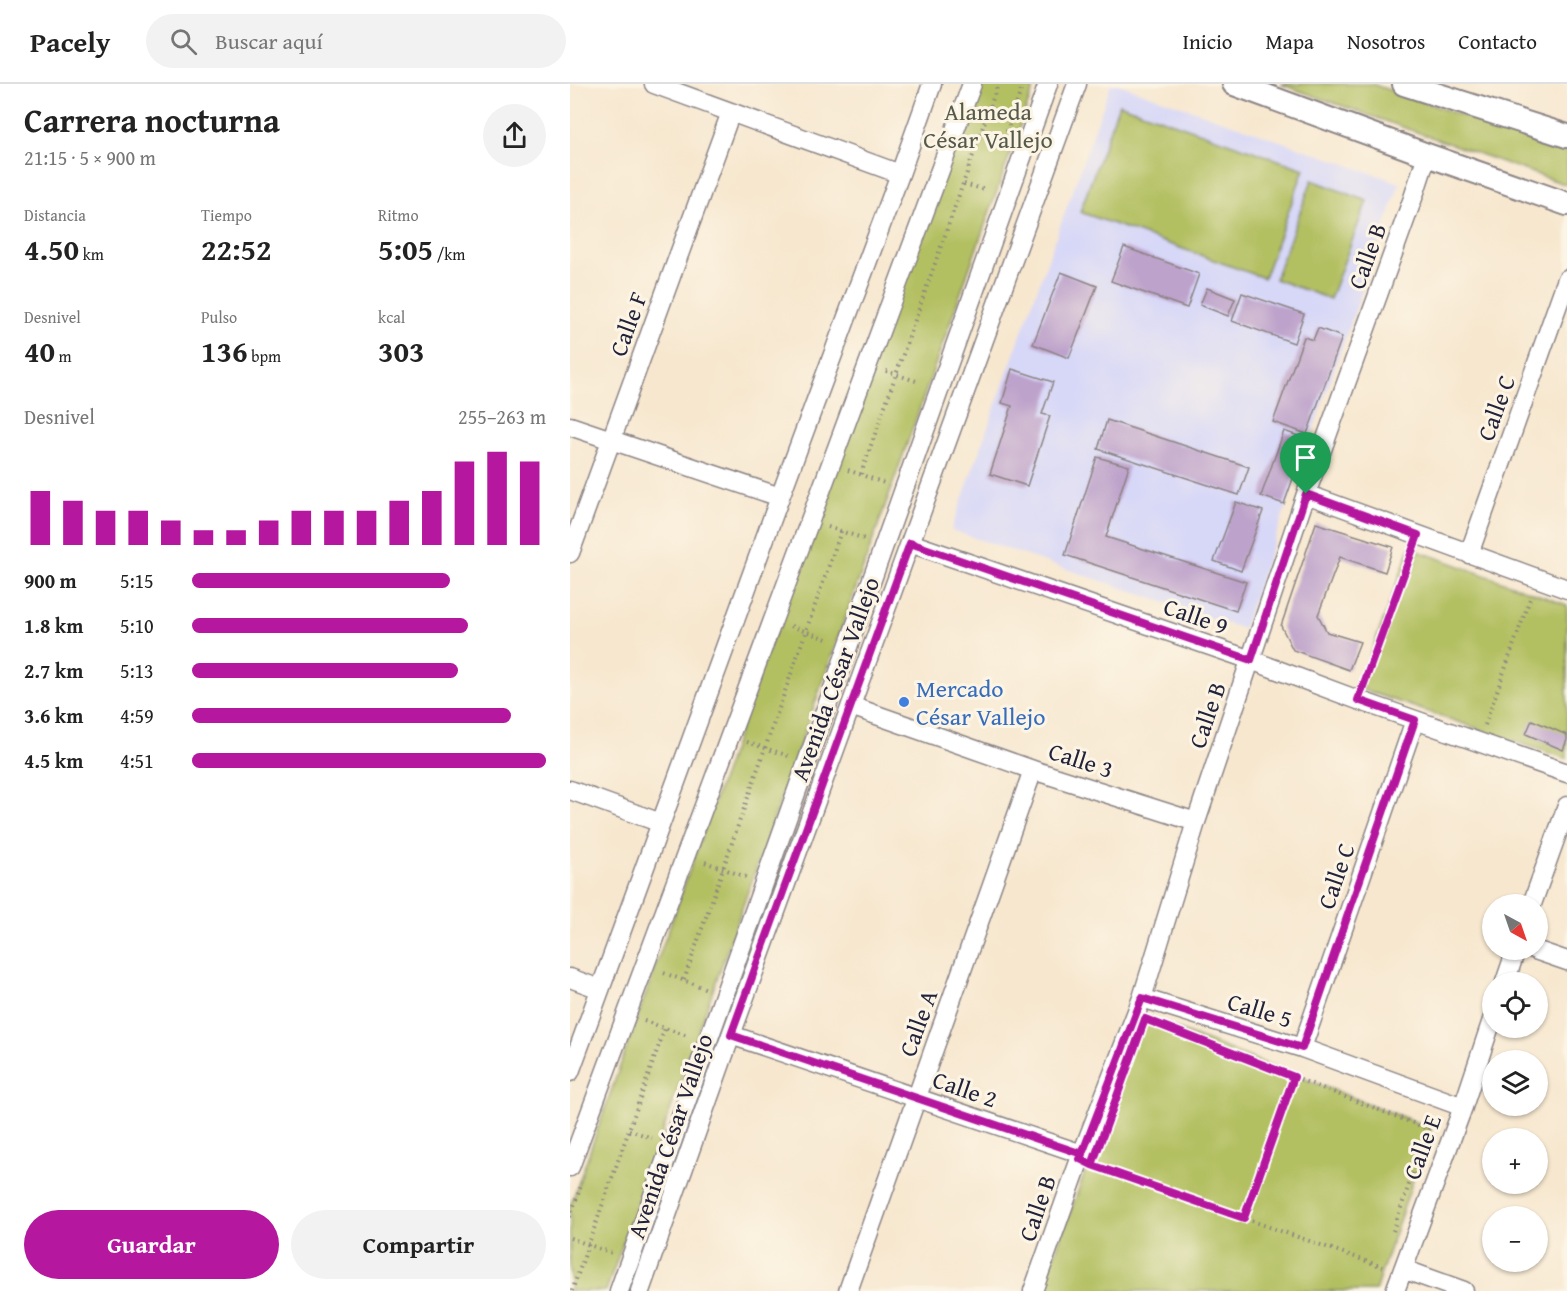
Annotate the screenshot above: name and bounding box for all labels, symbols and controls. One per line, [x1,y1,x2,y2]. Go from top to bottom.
search box [146,14,566,68]
text: Pacely [30,21,110,62]
icon: search [167,25,200,58]
text: Buscar aquí [215,25,323,57]
text: Inicio [1183,26,1233,57]
text: Mapa [1266,26,1314,57]
text: Nosotros [1347,26,1425,57]
text: Contacto [1458,26,1537,57]
park label: Alameda César Vallejo [923,94,1053,157]
text: Carrera nocturna [24,96,280,144]
button: share [483,104,546,167]
text: 21:15 · 5 × 900 m [24,143,156,172]
text: Distancia [24,203,86,227]
text: Tiempo [201,203,252,227]
text: Ritmo [378,203,419,227]
street label: Calle B [1339,218,1395,294]
text: 4.50 [24,227,79,271]
text: 22:52 [201,227,272,271]
text: 5:05 [378,227,433,271]
text: km [79,242,104,266]
text: /km [433,242,465,266]
street label: Calle F [600,287,656,361]
text: Desnivel [24,305,81,329]
text: Pulso [201,305,237,329]
text: kcal [378,305,405,329]
text: 40 [24,329,55,373]
text: 136 [201,329,248,373]
text: 303 [378,329,425,373]
text: m [55,344,72,368]
text: bpm [248,344,281,368]
street label: Calle C [1468,370,1524,446]
text: Desnivel [24,402,95,431]
text: 255–263 m [458,402,546,431]
pin [1280,432,1331,494]
icon: arrive [1289,441,1322,474]
text: 900 m [24,566,77,595]
text: 5:15 [120,566,154,595]
street label: Avenida César Vallejo [782,572,888,786]
street label: Calle 9 [1159,589,1233,643]
text: 1.8 km [24,611,83,640]
text: 5:10 [120,611,154,640]
text: 2.7 km [24,656,83,685]
text: 5:13 [120,656,154,685]
place label: Mercado César Vallejo [916,671,1045,734]
street label: Calle B [1179,677,1235,753]
marker: Mercado César Vallejo [897,695,911,709]
text: 3.6 km [24,701,83,730]
text: 4:59 [120,701,154,730]
street label: Calle 3 [1044,733,1118,787]
text: 4.5 km [24,746,83,775]
text: 4:51 [120,746,154,775]
street label: Calle C [1308,838,1364,914]
north arrow [1482,894,1548,960]
map controls [1482,894,1548,1272]
button: locate [1482,972,1548,1038]
street label: Calle A [890,984,946,1061]
street label: Calle 5 [1223,984,1297,1036]
street label: Avenida César Vallejo [618,1029,722,1243]
button: layers [1482,1050,1548,1116]
street label: Calle 2 [928,1062,1002,1116]
street label: Calle E [1394,1110,1450,1184]
button: + [1482,1128,1548,1194]
street label: Calle B [1009,1170,1065,1246]
button: − [1482,1206,1548,1272]
button: Guardar [24,1210,279,1279]
button: Compartir [291,1210,546,1279]

